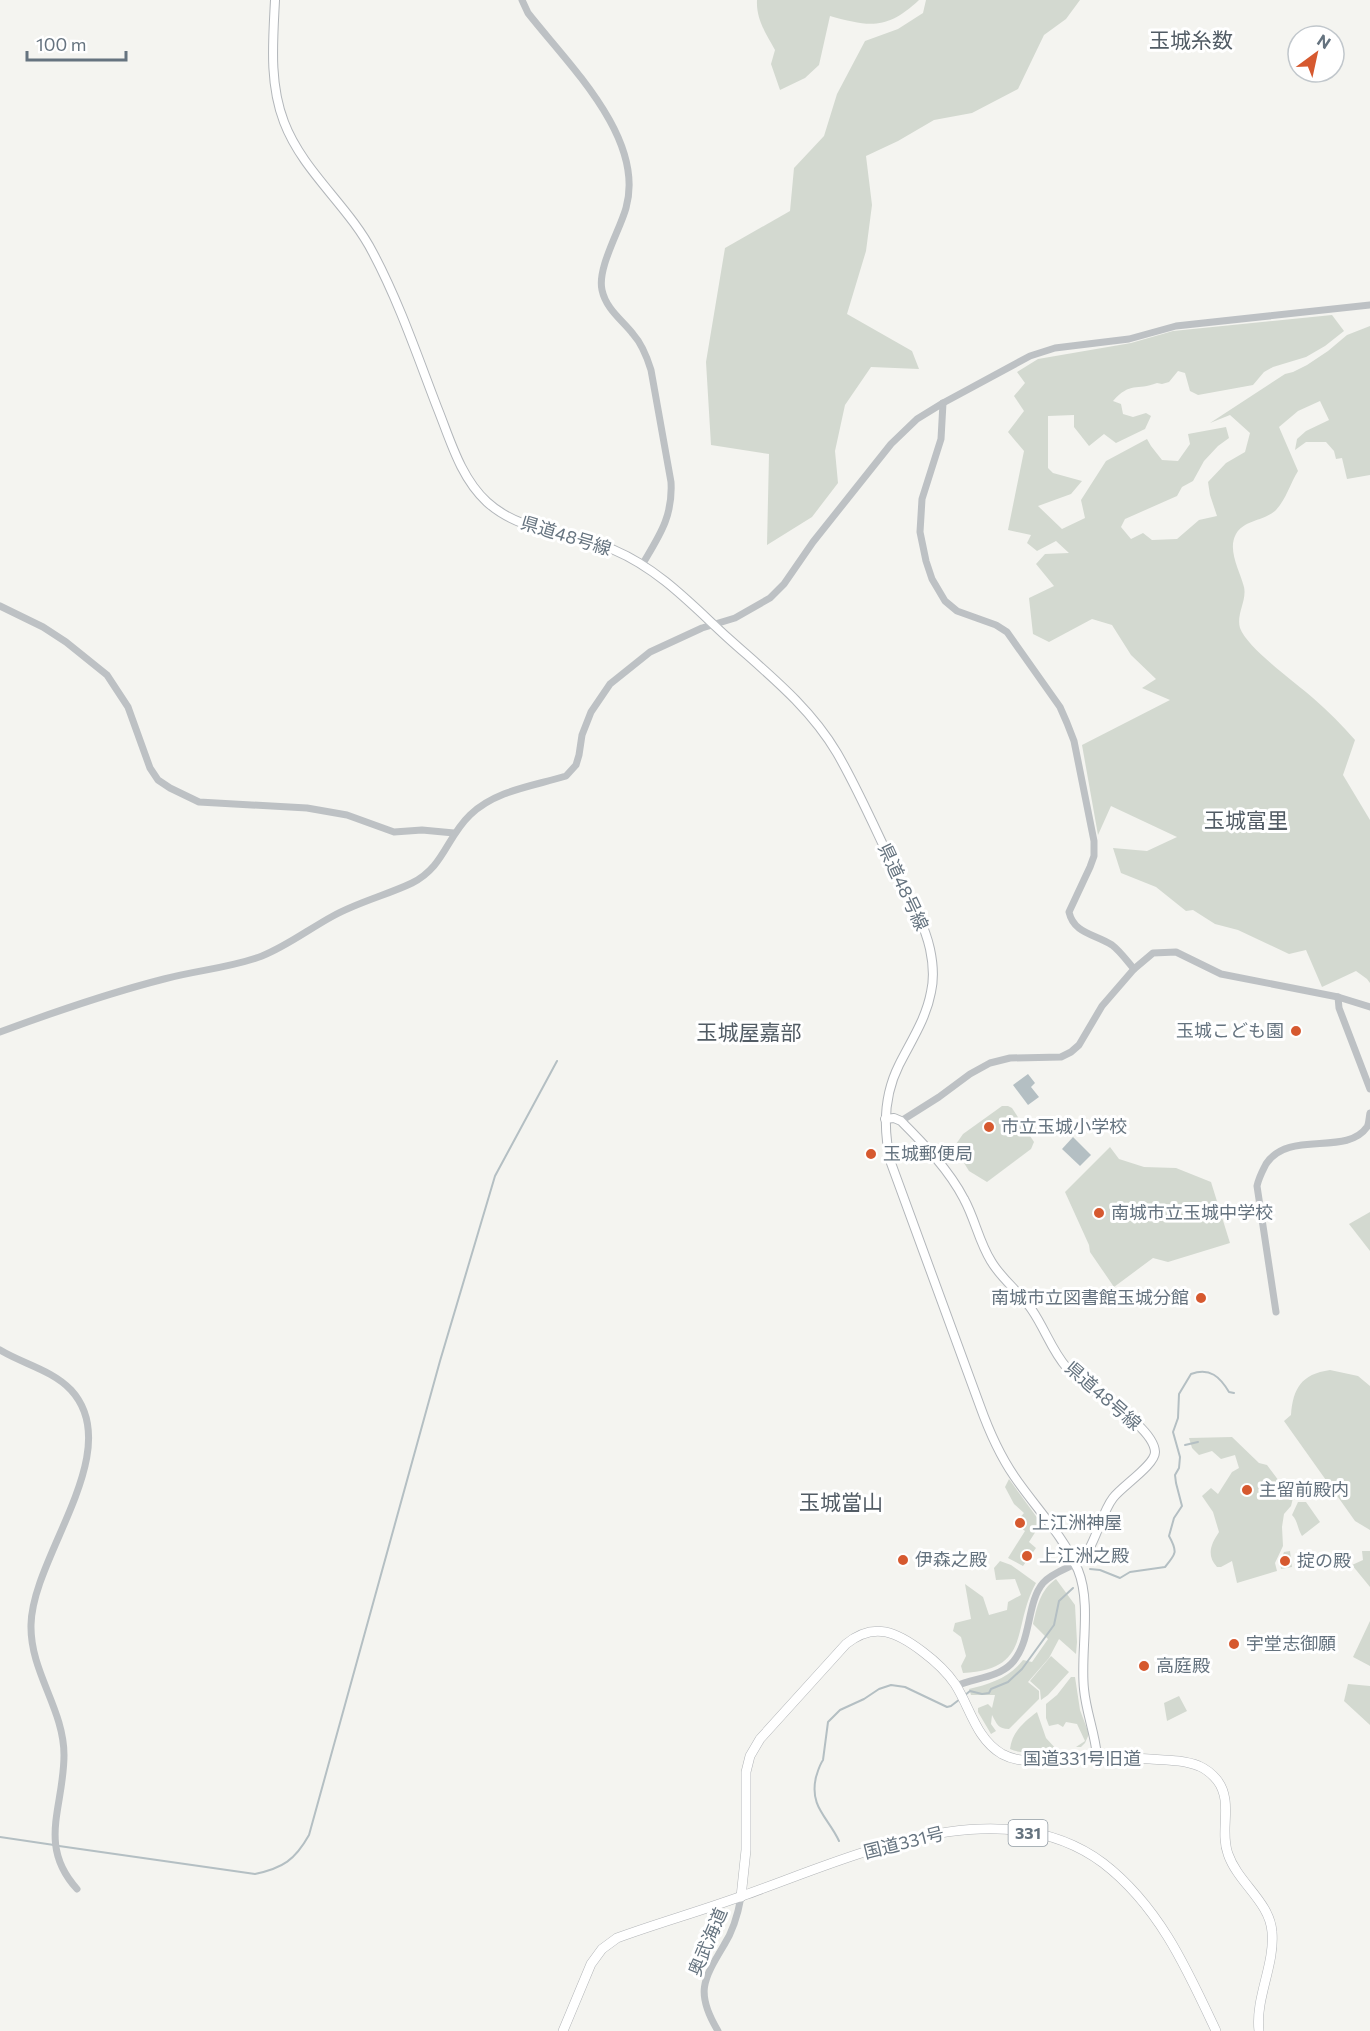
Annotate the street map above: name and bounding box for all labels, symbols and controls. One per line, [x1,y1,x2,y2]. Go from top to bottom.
scale bar [27,24,126,62]
north arrow [1286,24,1346,84]
district label: 玉城糸数 [1149,27,1233,52]
text: N [1314,30,1335,52]
text: 100 m [36,33,86,55]
street label: 県道48号線 [518,511,614,559]
district label: 玉城富里 [1204,807,1288,832]
street label: 県道48号線 [874,839,934,934]
district label: 玉城屋嘉部 [697,1019,802,1044]
place label: 玉城こども園 [1176,1019,1284,1041]
marker: 玉城こども園 [1289,1024,1303,1038]
place label: 市立玉城小学校 [1001,1115,1127,1137]
marker: 市立玉城小学校 [982,1120,996,1134]
place label: 玉城郵便局 [883,1142,973,1164]
marker: 玉城郵便局 [864,1147,878,1161]
place label: 南城市立玉城中学校 [1111,1201,1273,1223]
marker: 南城市立玉城中学校 [1092,1206,1106,1220]
place label: 南城市立図書館玉城分館 [991,1286,1189,1308]
marker: 南城市立図書館玉城分館 [1194,1291,1208,1305]
street label: 県道48号線 [1061,1356,1146,1434]
place label: 主留前殿内 [1259,1478,1349,1500]
marker: 主留前殿内 [1240,1483,1254,1497]
district label: 玉城當山 [799,1489,883,1514]
place label: 上江洲神屋 [1032,1511,1122,1533]
marker: 上江洲神屋 [1013,1516,1027,1530]
place label: 上江洲之殿 [1039,1544,1129,1566]
place label: 伊森之殿 [915,1548,987,1570]
marker: 上江洲之殿 [1020,1549,1034,1563]
place label: 掟の殿 [1297,1549,1351,1571]
marker: 伊森之殿 [896,1553,910,1567]
marker: 掟の殿 [1278,1554,1292,1568]
place label: 宇堂志御願 [1246,1632,1336,1654]
marker: 宇堂志御願 [1227,1637,1241,1651]
place label: 高庭殿 [1156,1654,1210,1676]
marker: 高庭殿 [1137,1659,1151,1673]
street label: 国道331号旧道 [1023,1747,1141,1769]
road number: 331 [1008,1820,1048,1846]
street label: 国道331号 [861,1821,946,1863]
street label: 奥武海道 [683,1904,731,1979]

